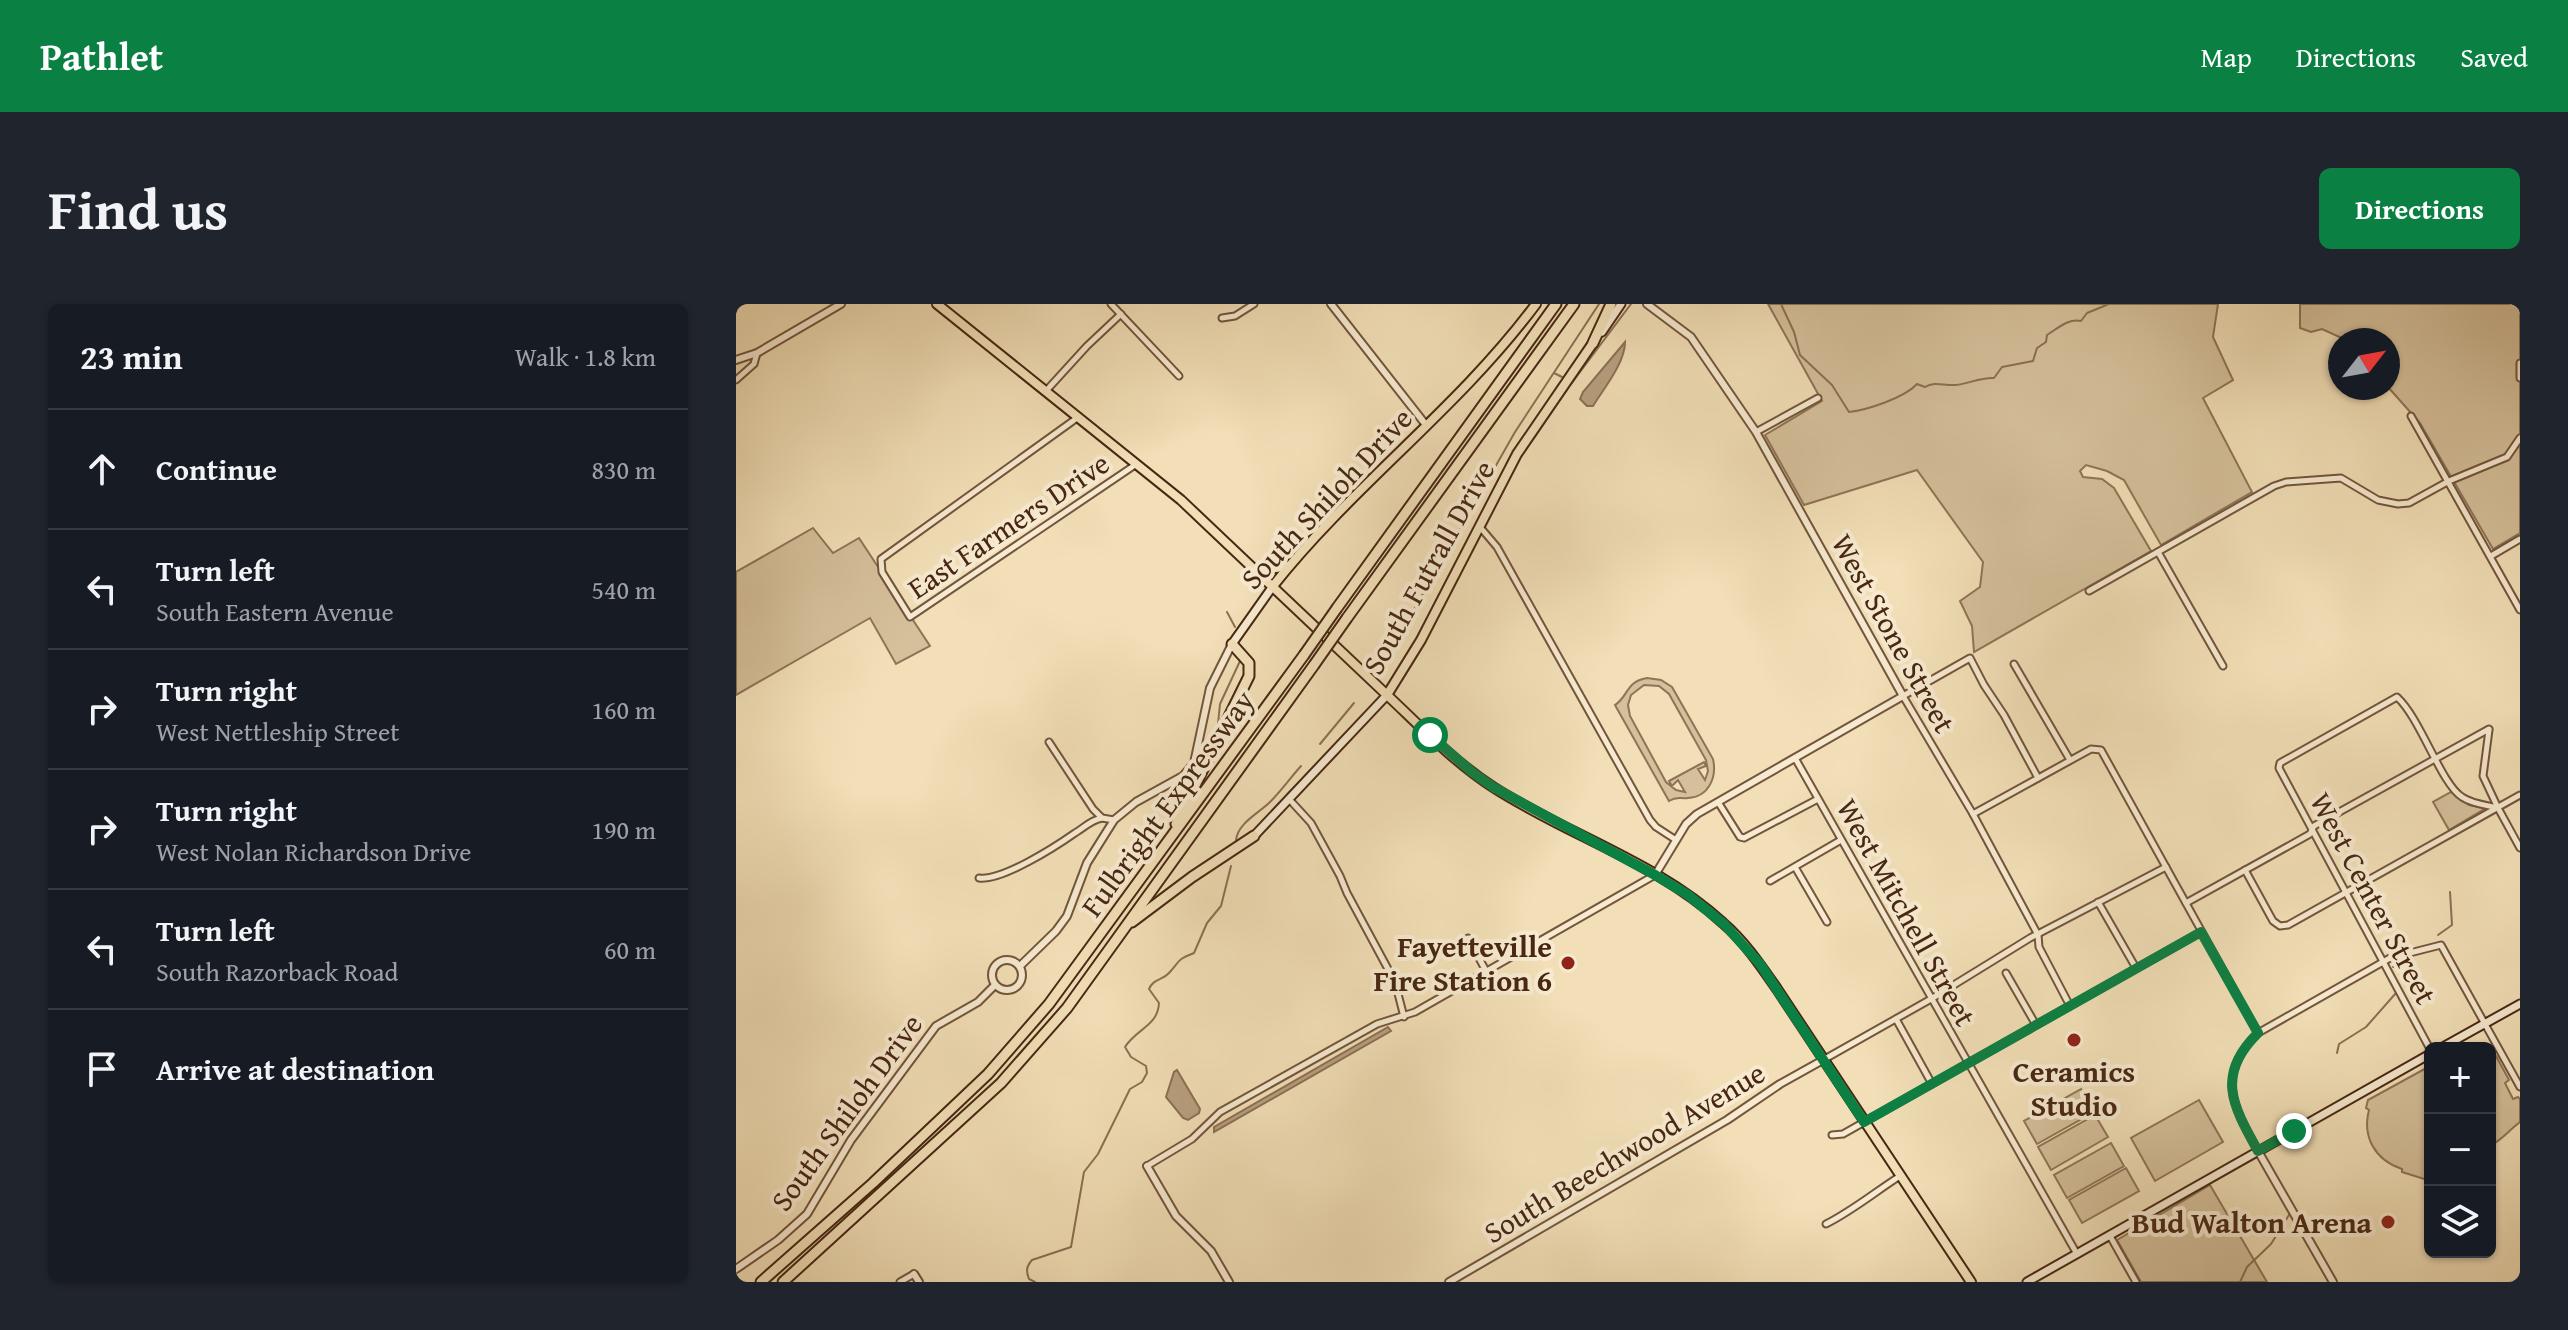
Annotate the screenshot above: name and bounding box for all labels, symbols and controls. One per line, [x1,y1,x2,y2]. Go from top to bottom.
text: Pathlet [40,28,163,84]
text: Map [2200,36,2252,77]
text: Directions [2296,36,2416,77]
text: Saved [2460,36,2528,77]
text: Find us [48,167,228,250]
button: Directions [2319,168,2520,249]
north arrow [2328,328,2400,400]
text: 23 min [80,332,182,381]
text: Walk · 1.8 km [515,337,656,376]
street label: South Shiloh Drive [1230,397,1422,599]
street label: East Farmers Drive [898,441,1118,609]
icon: ahead [80,447,124,491]
text: Continue [156,447,277,491]
text: 830 m [591,450,656,489]
street label: South Futrall Drive [1351,452,1505,682]
street label: West Stone Street [1821,525,1967,741]
text: Turn left [156,548,275,592]
icon: left [80,567,124,611]
text: 540 m [591,570,656,609]
text: South Eastern Avenue [156,592,394,631]
text: Turn right [156,668,297,712]
street label: Fulbright Expressway [1070,680,1264,926]
icon: right [80,687,124,731]
text: 160 m [591,690,656,729]
text: West Nettleship Street [156,712,399,751]
route start [1412,717,1448,753]
street label: West Center Street [2300,784,2449,1012]
text: Turn right [156,788,297,832]
street label: West Mitchell Street [1826,790,1988,1034]
icon: right [80,807,124,851]
text: 190 m [591,810,656,849]
text: West Nolan Richardson Drive [156,832,472,871]
text: Turn left [156,908,275,952]
place label: Fayetteville Fire Station 6 [1374,924,1552,1002]
icon: left [80,927,124,971]
text: 60 m [604,930,656,969]
text: South Razorback Road [156,952,398,991]
marker: Fayetteville Fire Station 6 [1559,954,1577,972]
street label: South Shiloh Drive [759,1004,933,1220]
marker: Ceramics Studio [2065,1031,2083,1049]
map controls [2424,1042,2496,1258]
button: + [2424,1042,2496,1114]
icon: arrive [80,1047,124,1091]
text: Arrive at destination [156,1047,434,1091]
place label: Ceramics Studio [2013,1049,2135,1127]
street label: South Beechwood Avenue [1475,1050,1773,1254]
route end [2276,1113,2312,1149]
button: − [2424,1114,2496,1186]
button: layers [2424,1186,2496,1258]
place label: Bud Walton Arena [2131,1200,2373,1244]
marker: Bud Walton Arena [2379,1213,2397,1231]

